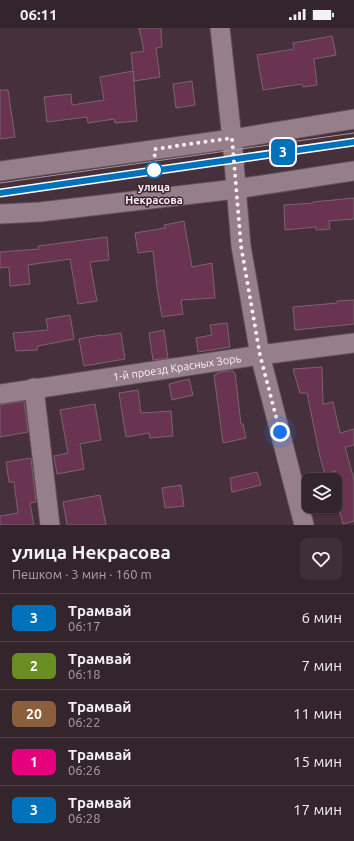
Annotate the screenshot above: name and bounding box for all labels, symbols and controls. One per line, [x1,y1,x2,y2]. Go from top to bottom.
text: 06:11 [20,6,58,23]
line badge: 3 [270,139,296,165]
text: 3 [279,144,287,160]
marker: улица Некрасова [145,161,163,179]
place label: улица Некрасова [125,181,183,206]
street label: 1-й проезд Красных Зорь [112,352,242,383]
your location [270,422,290,442]
map controls [302,473,342,513]
button: layers [302,473,342,513]
button: heart [300,538,342,580]
text: улица Некрасова [12,541,171,563]
text: Пешком · 3 мин · 160 m [12,567,152,581]
text: Трамвай [68,602,131,619]
text: 6 мин [302,609,342,626]
text: 3 [30,610,38,626]
text: 06:17 [68,619,101,633]
text: Трамвай [68,650,131,667]
text: 7 мин [302,657,342,674]
text: 2 [30,658,38,674]
text: 06:18 [68,667,101,681]
text: Трамвай [68,698,131,715]
text: 11 мин [293,705,342,722]
text: 20 [26,706,42,722]
text: 06:22 [68,715,101,729]
text: Трамвай [68,746,131,763]
text: 15 мин [293,753,342,770]
text: 1 [30,754,38,770]
text: 06:26 [68,763,101,777]
text: Трамвай [68,794,131,811]
text: 17 мин [293,801,342,818]
text: 3 [30,802,38,818]
text: 06:28 [68,811,101,825]

